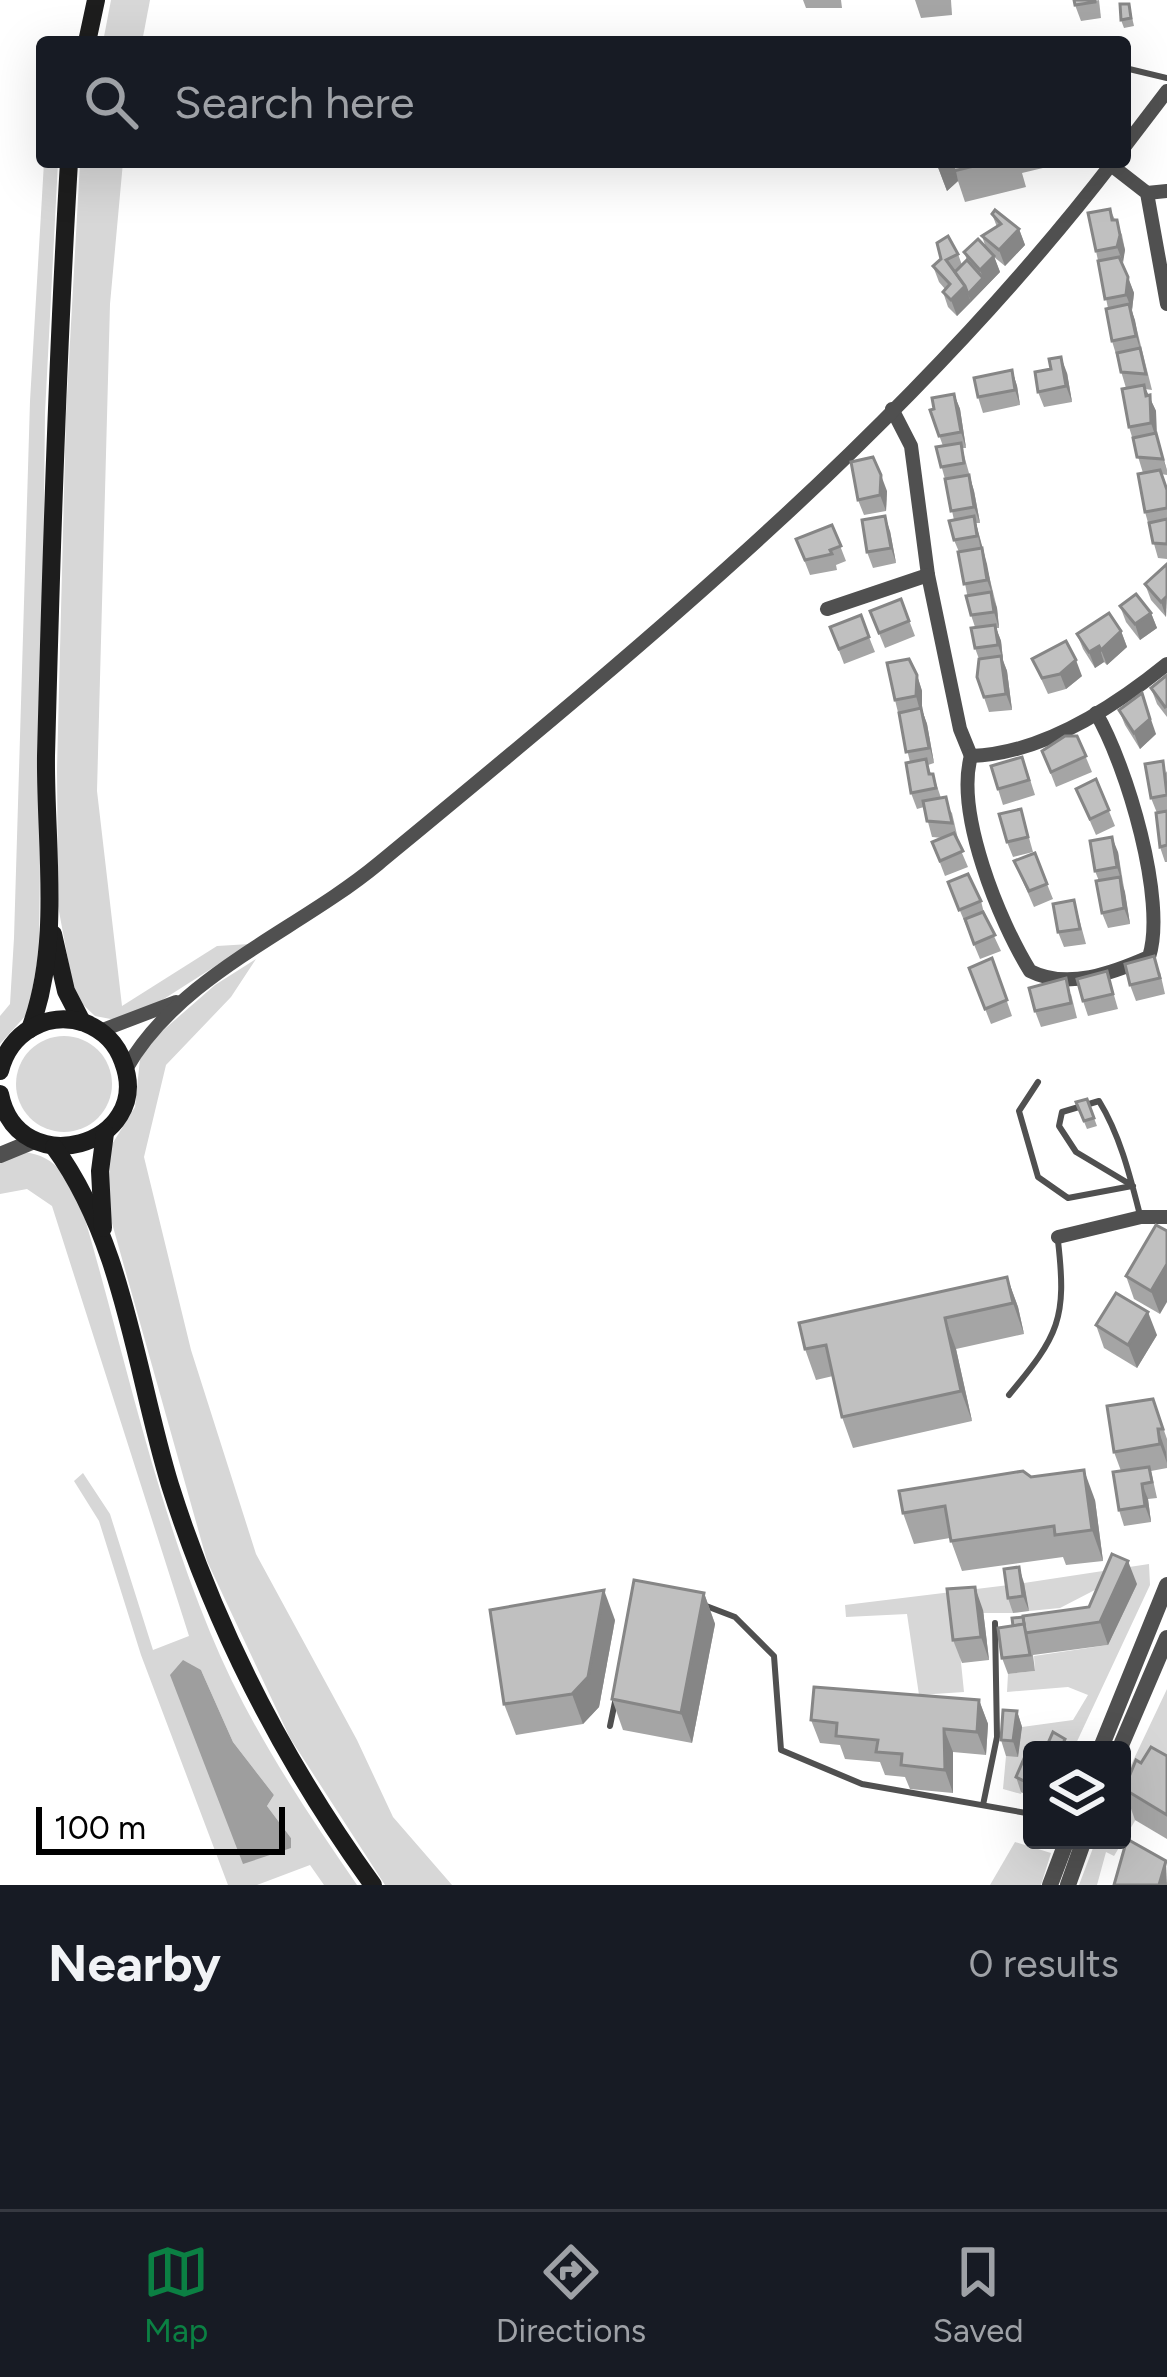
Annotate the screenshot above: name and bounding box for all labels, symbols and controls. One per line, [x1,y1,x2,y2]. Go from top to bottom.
search box [36,36,1131,168]
icon: search [78,69,144,135]
text: Search here [174,75,414,129]
map controls [1023,1741,1131,1849]
button: layers [1023,1741,1131,1849]
scale bar [36,1801,285,1854]
text: 100 m [54,1808,146,1847]
text: Nearby [48,1933,221,1994]
text: 0 results [968,1940,1119,1987]
tab: Map [143,2239,209,2350]
tab: Directions [496,2239,646,2350]
tab: Saved [933,2239,1024,2350]

